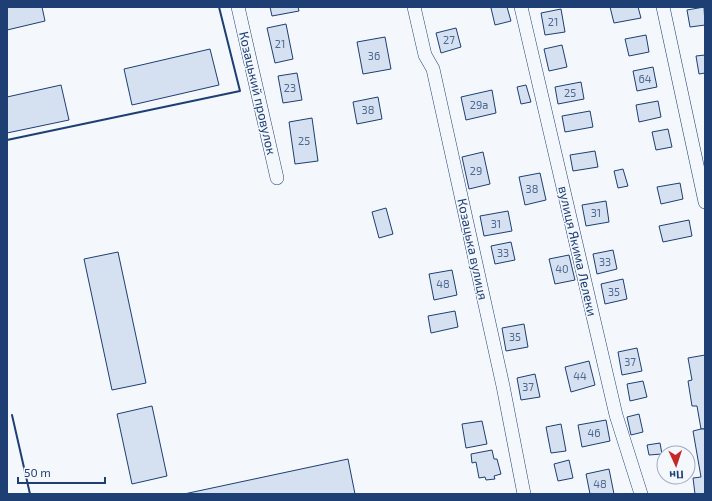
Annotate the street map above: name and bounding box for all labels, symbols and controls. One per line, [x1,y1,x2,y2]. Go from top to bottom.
house number: 21 [548,15,558,28]
street label: Козацький провулок [236,30,280,156]
house number: 27 [443,33,455,46]
house number: 21 [275,37,285,50]
house number: 36 [368,49,380,62]
house number: 64 [638,72,652,85]
house number: 23 [284,81,296,94]
house number: 25 [564,86,576,99]
house number: 29а [470,98,488,111]
house number: 38 [362,103,374,116]
house number: 25 [298,134,310,147]
house number: 29 [470,164,482,177]
house number: 38 [526,182,538,195]
street label: вулиця Якима Лелеки [555,184,601,318]
street label: Козацька вулиця [454,197,492,301]
house number: 31 [591,206,601,219]
house number: 31 [491,217,501,230]
house number: 33 [497,246,509,259]
house number: 33 [599,255,611,268]
house number: 40 [555,262,569,275]
house number: 48 [436,277,450,290]
house number: 35 [608,285,620,298]
house number: 35 [509,330,521,343]
house number: 37 [624,355,636,368]
house number: 44 [573,369,587,382]
house number: 37 [522,380,534,393]
house number: 46 [587,426,601,439]
north arrow [656,445,696,485]
scale bar [18,459,105,485]
text: 50 m [24,465,51,479]
text: Пн [669,469,684,482]
house number: 48 [593,477,607,490]

